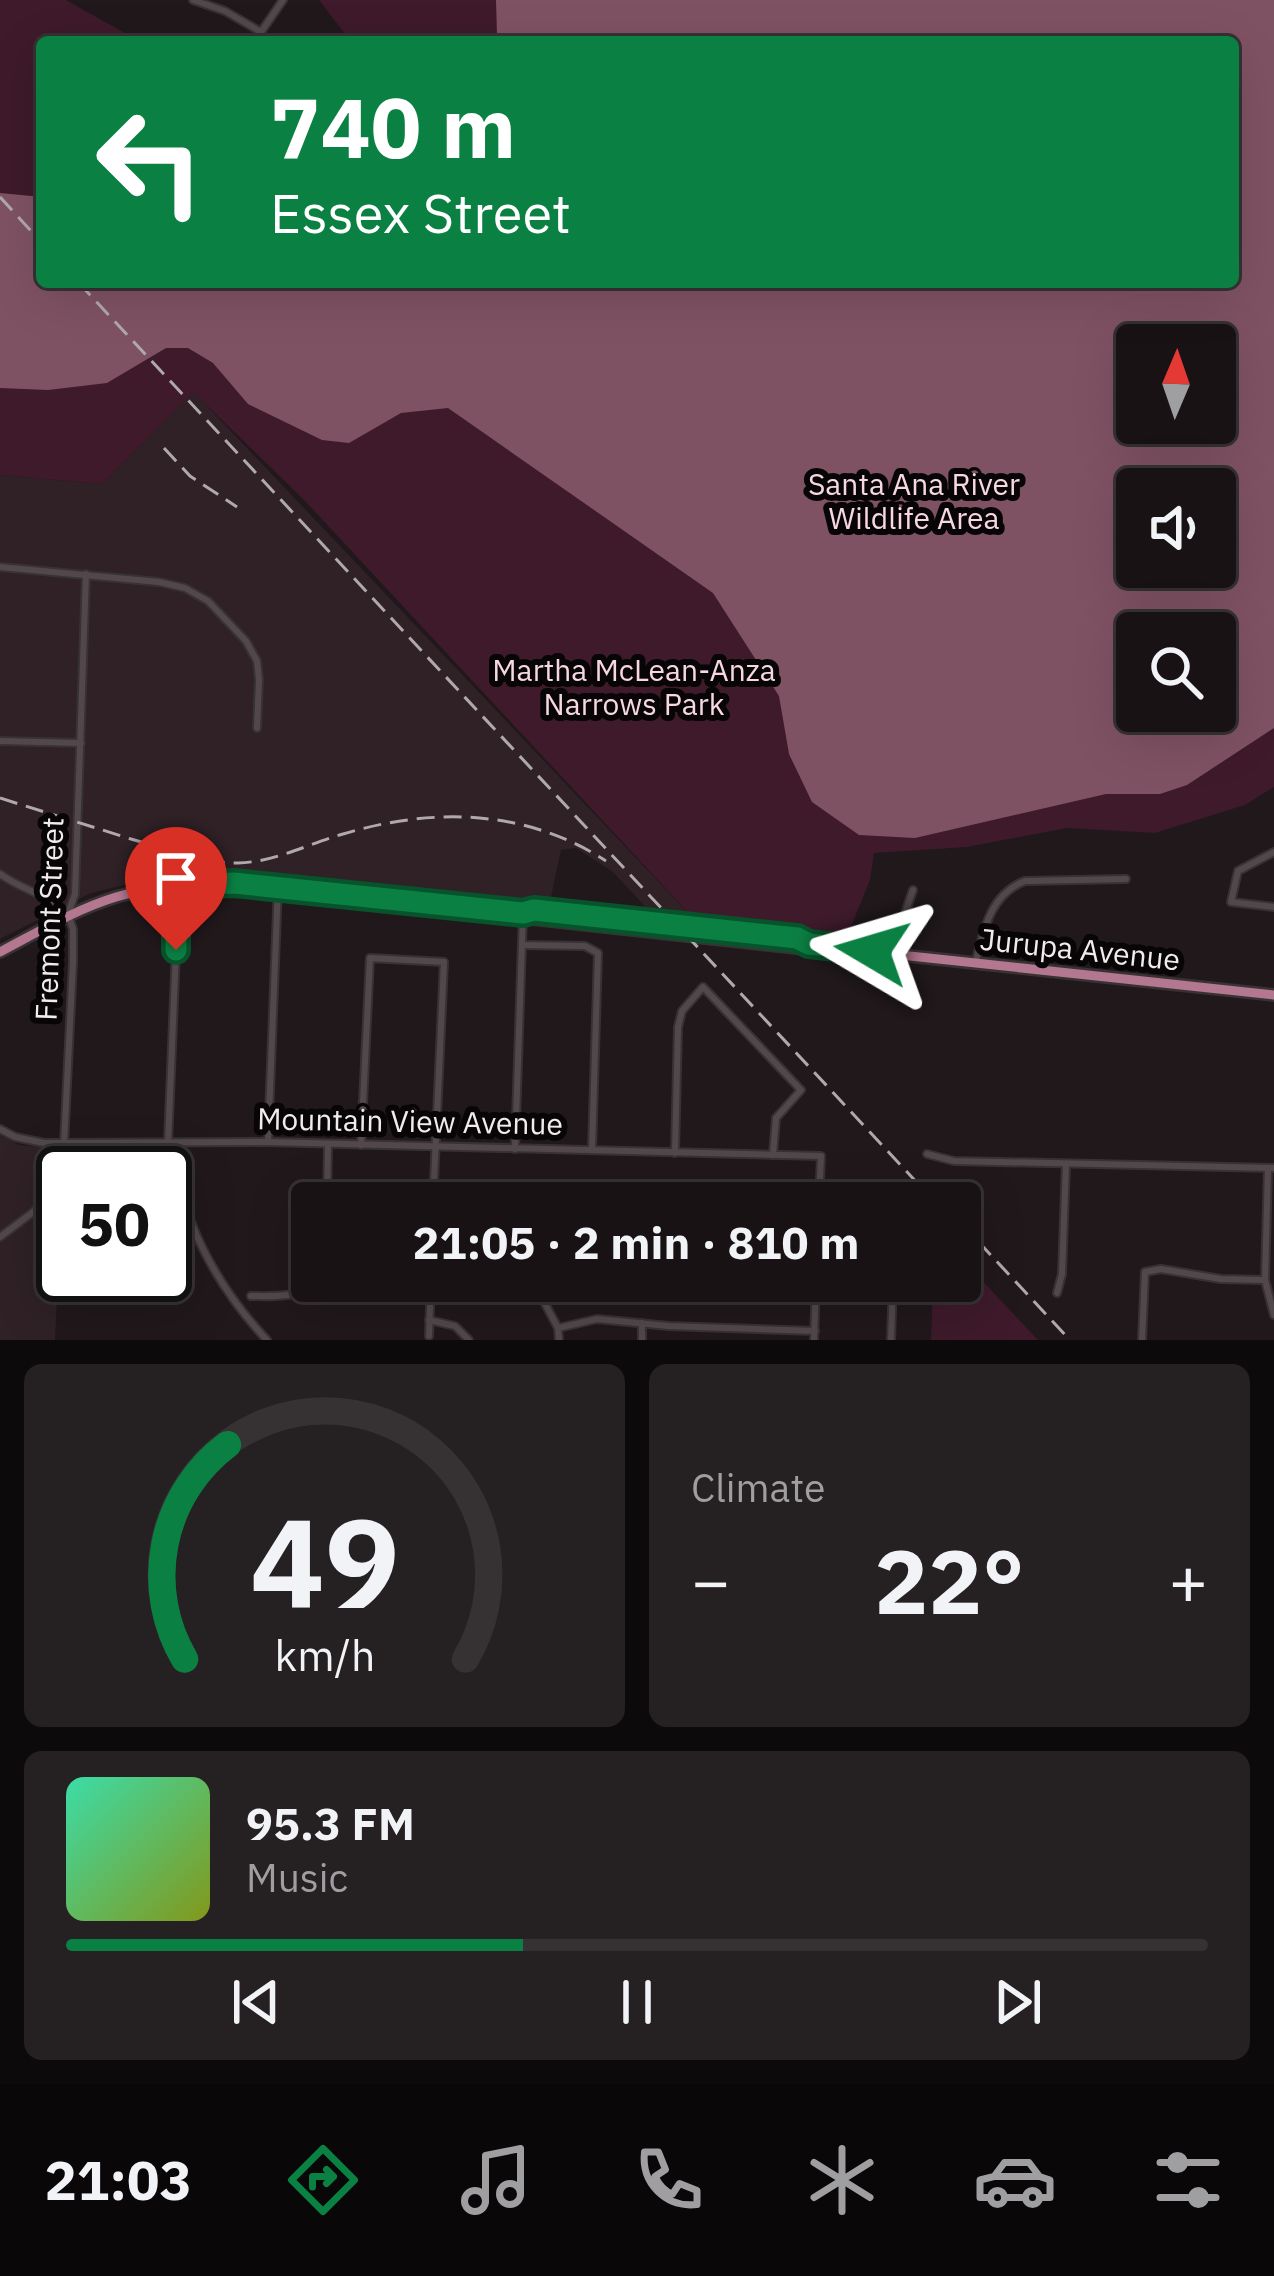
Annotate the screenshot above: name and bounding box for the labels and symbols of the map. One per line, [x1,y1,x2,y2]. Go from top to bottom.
north arrow [1116,324,1236,444]
park label: Santa Ana River Wildlife Area [808,464,1020,537]
park label: Martha McLean-Anza Narrows Park [492,650,776,723]
street label: Fremont Street [25,817,72,1021]
pin [125,827,227,950]
position arrow [809,888,935,1014]
street label: Jurupa Avenue [978,919,1182,978]
street label: Mountain View Avenue [257,1098,563,1143]
speed limit sign: 50 [36,1146,192,1302]

